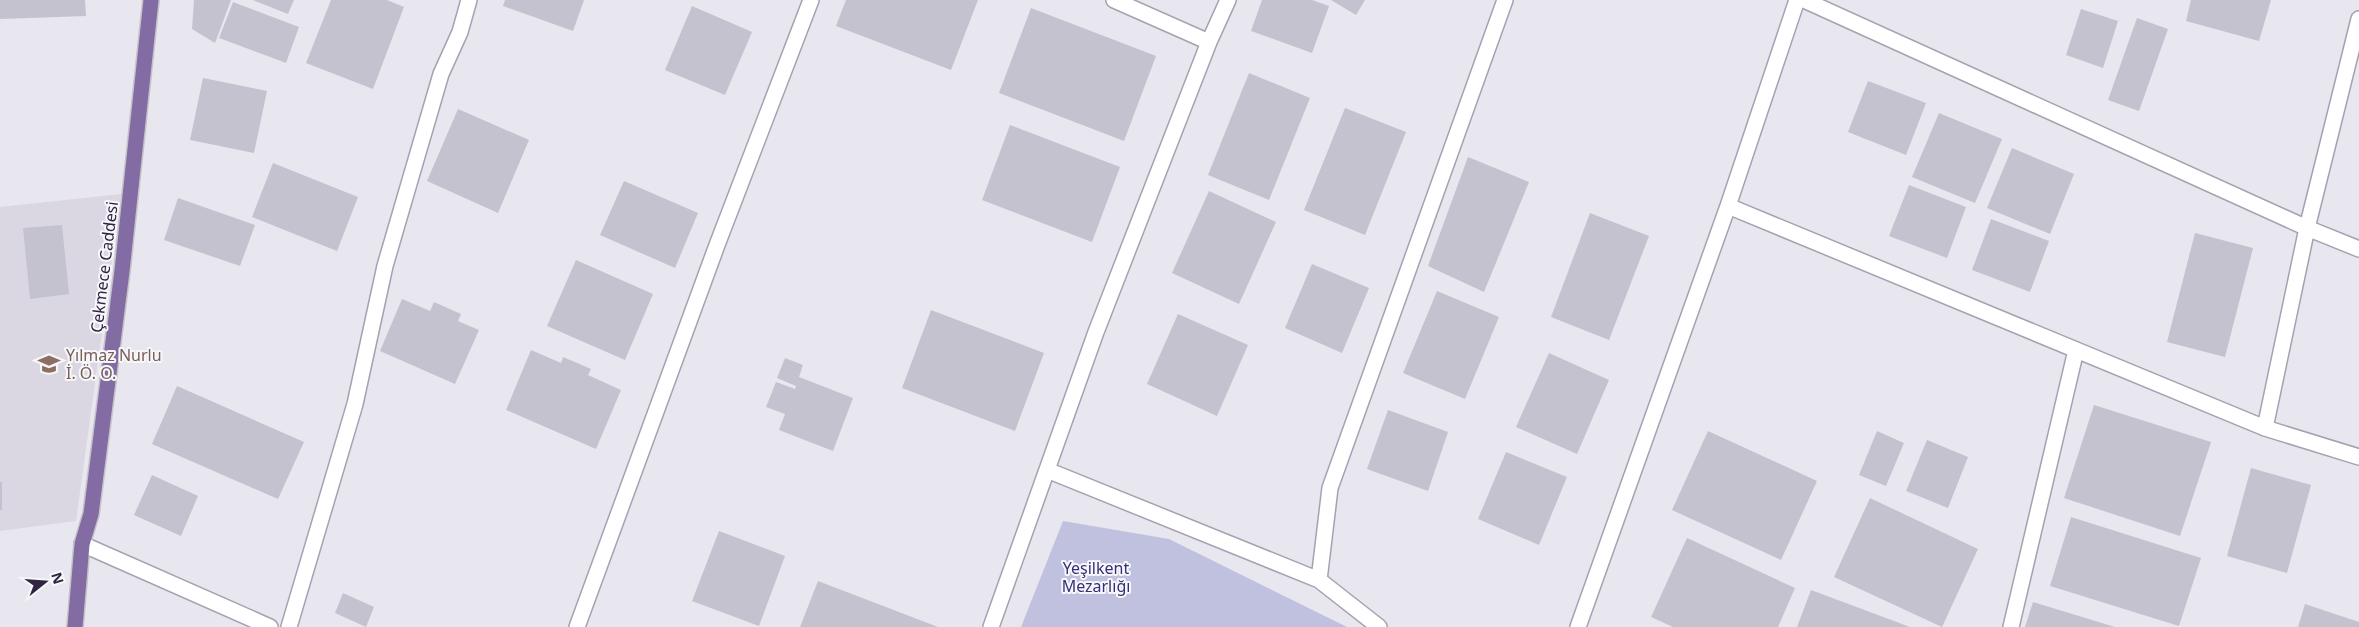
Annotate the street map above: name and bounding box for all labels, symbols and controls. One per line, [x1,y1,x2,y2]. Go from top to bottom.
street label: Çekmece Caddesi [85,200,123,334]
place label: Yılmaz Nurlu İ. Ö. O. [66,344,162,384]
school or university icon: Yılmaz Nurlu İ. Ö. O. [36,351,62,377]
north arrow [20,557,70,607]
park label: Yeşilkent Mezarlığı [1062,557,1130,597]
text: N [47,570,69,586]

